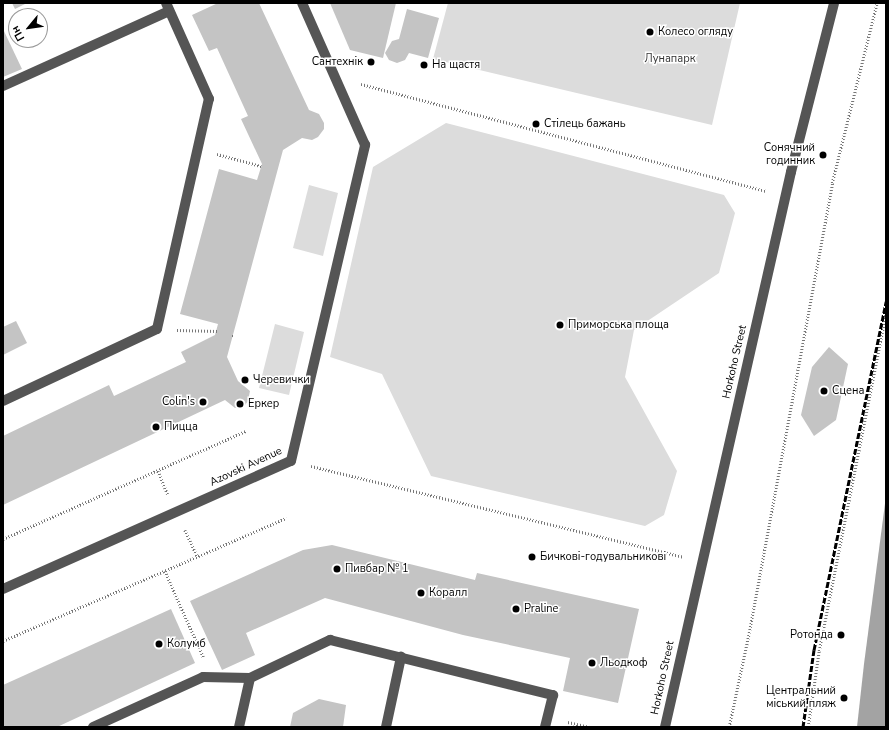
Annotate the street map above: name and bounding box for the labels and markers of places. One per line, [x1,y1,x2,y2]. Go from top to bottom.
place label: Колесо огляду [658,25,733,39]
marker: Колесо огляду [645,27,655,37]
place label: Сантехнік [312,55,363,69]
marker: Сантехнік [366,57,376,67]
place label: На щастя [432,58,480,72]
marker: На щастя [419,60,429,70]
place label: Стілець бажань [544,117,626,131]
marker: Стілець бажань [531,119,541,129]
place label: Сонячний годинник [764,142,815,168]
marker: Сонячний годинник [818,150,828,160]
place label: Приморська площа [568,318,669,332]
marker: Приморська площа [555,320,565,330]
place label: Черевички [253,373,310,387]
marker: Черевички [240,375,250,385]
place label: Сцена [832,384,864,398]
marker: Сцена [819,386,829,396]
place label: Colin's [162,395,195,409]
marker: Colin's [198,397,208,407]
place label: Еркер [248,397,279,411]
marker: Еркер [235,399,245,409]
place label: Пицца [164,420,198,434]
marker: Пицца [151,422,161,432]
place label: Бичкові-годувальникові [540,550,666,564]
marker: Бичкові-годувальникові [527,552,537,562]
place label: Пивбар № 1 [345,562,409,576]
marker: Пивбар № 1 [332,564,342,574]
place label: Коралл [429,586,467,600]
marker: Коралл [416,588,426,598]
place label: Praline [524,602,558,616]
marker: Praline [511,604,521,614]
place label: Ротонда [790,628,833,642]
marker: Ротонда [836,630,846,640]
place label: Колумб [167,637,206,651]
marker: Колумб [154,639,164,649]
place label: Льодкоф [600,656,648,670]
marker: Льодкоф [587,658,597,668]
place label: Центральний міський пляж [766,685,836,711]
marker: Центральний міський пляж [839,693,849,703]

